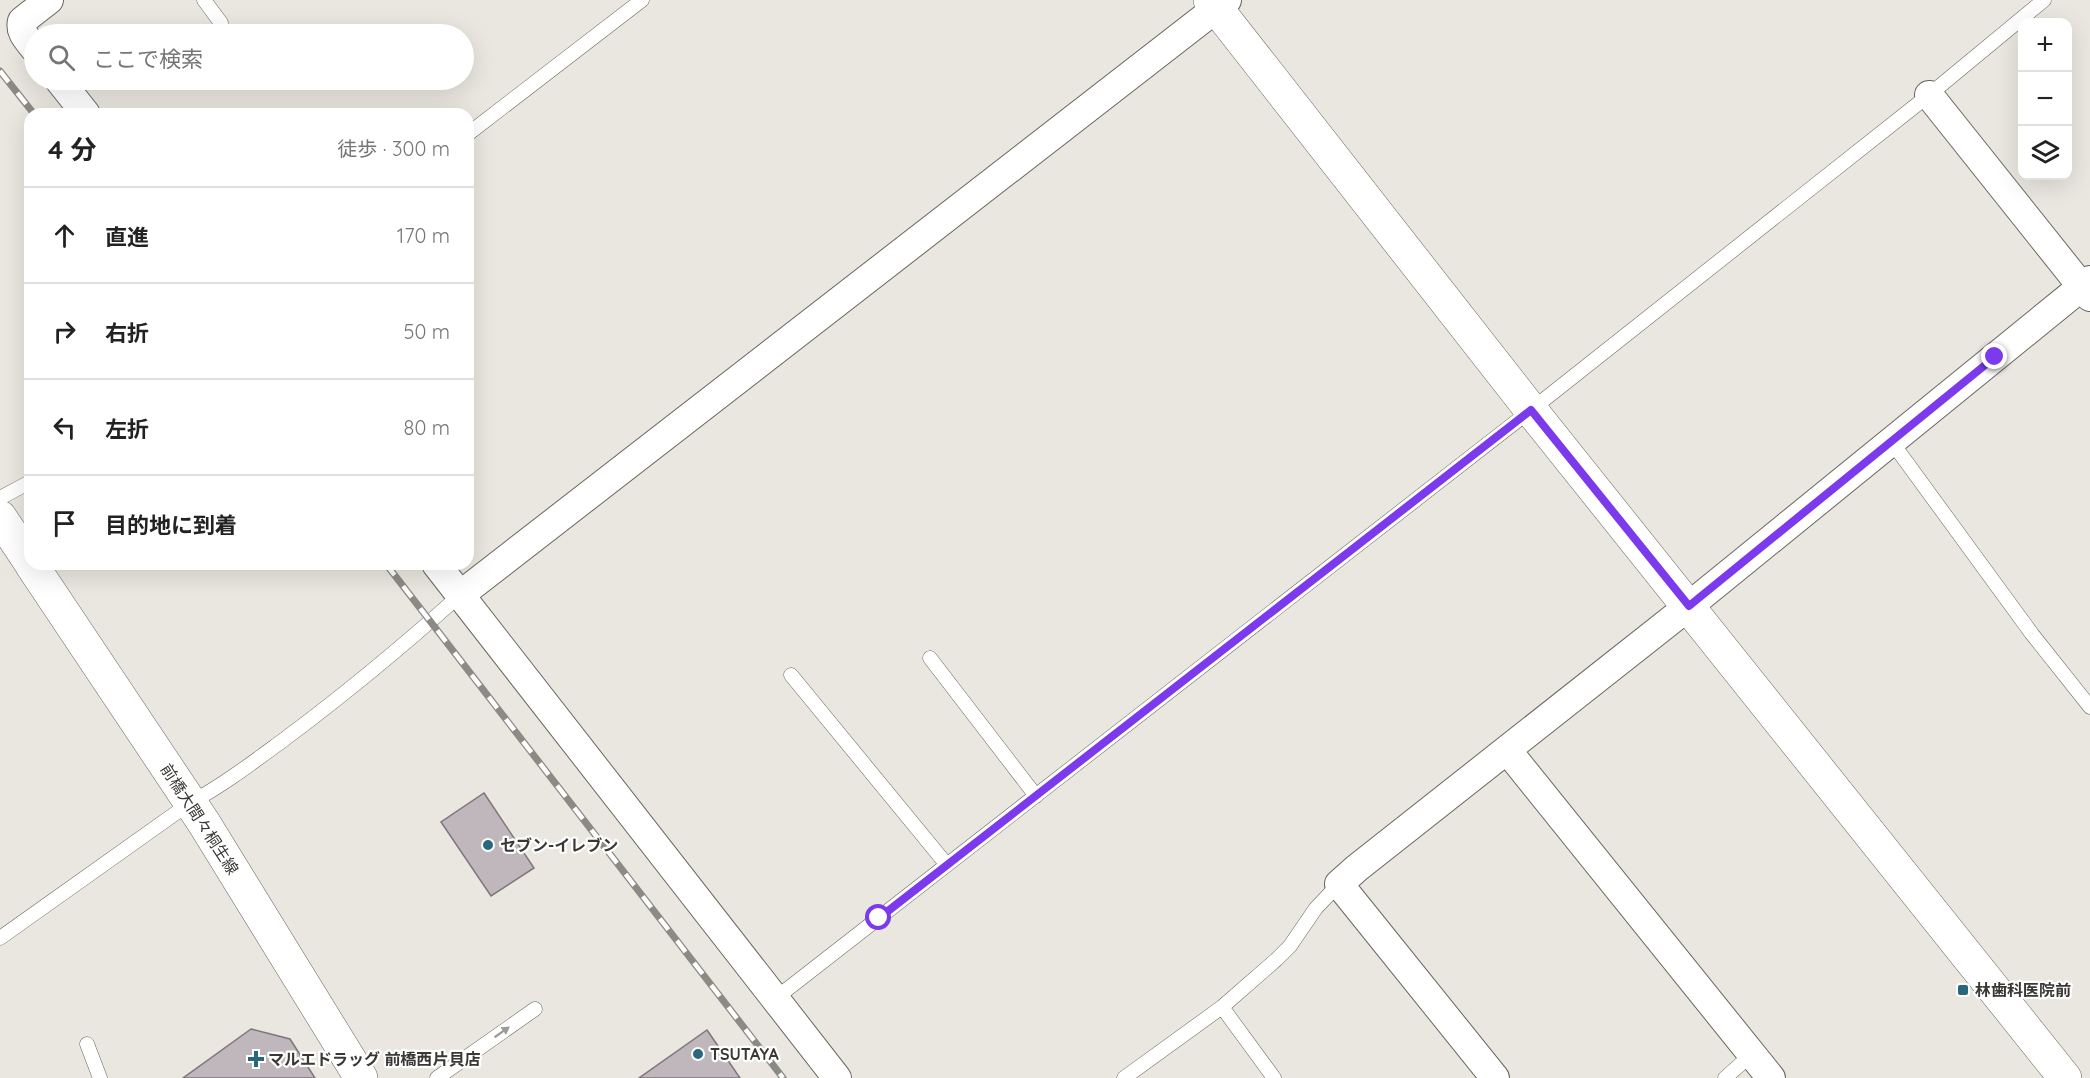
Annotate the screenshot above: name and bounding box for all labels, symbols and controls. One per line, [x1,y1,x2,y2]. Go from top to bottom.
map controls [2018,18,2072,180]
button: + [2018,18,2072,72]
search box [24,24,474,90]
icon: search [45,41,78,74]
text: ここで検索 [93,45,203,73]
button: − [2018,72,2072,126]
button: layers [2018,126,2072,180]
text: 4 分 [48,133,97,166]
text: 徒歩 · 300 m [337,136,450,161]
icon: ahead [48,219,81,252]
text: 直進 [105,223,149,251]
text: 170 m [397,223,450,248]
icon: right [48,315,81,348]
text: 右折 [105,319,149,347]
text: 50 m [404,319,450,344]
route end [1981,343,2007,369]
icon: left [48,411,81,444]
text: 左折 [105,415,149,443]
text: 80 m [404,415,450,440]
icon: arrive [48,507,81,540]
text: 目的地に到着 [105,511,237,539]
street label: 前橋大間々桐生線 [157,760,243,878]
place label: セブン-イレブン [500,835,618,855]
marker: セブン-イレブン [481,838,495,852]
route start [865,904,891,930]
place label: 林歯科医院前 [1975,980,2071,1000]
marker: 林歯科医院前 [1956,983,1970,997]
one-way arrow [494,1026,510,1038]
place label: TSUTAYA [710,1044,779,1064]
marker: TSUTAYA [691,1047,705,1061]
place label: マルエドラッグ 前橋西片貝店 [268,1049,480,1069]
marker: マルエドラッグ 前橋西片貝店 [249,1052,263,1066]

